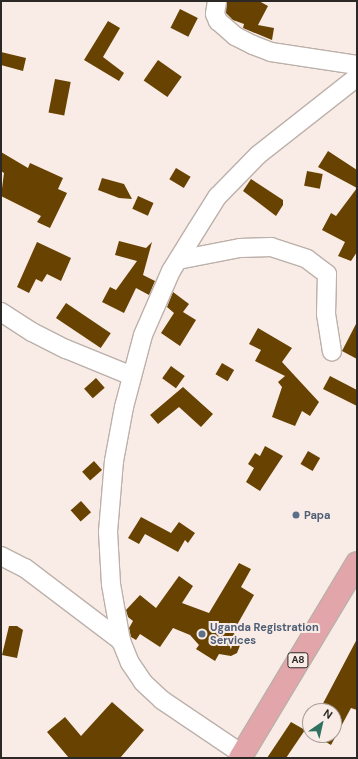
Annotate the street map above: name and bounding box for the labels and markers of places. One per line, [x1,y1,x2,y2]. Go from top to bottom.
place label: Papa [304,508,330,522]
marker: Papa [291,510,301,520]
place label: Uganda Registration Services [210,621,319,647]
marker: Uganda Registration Services [197,629,207,639]

